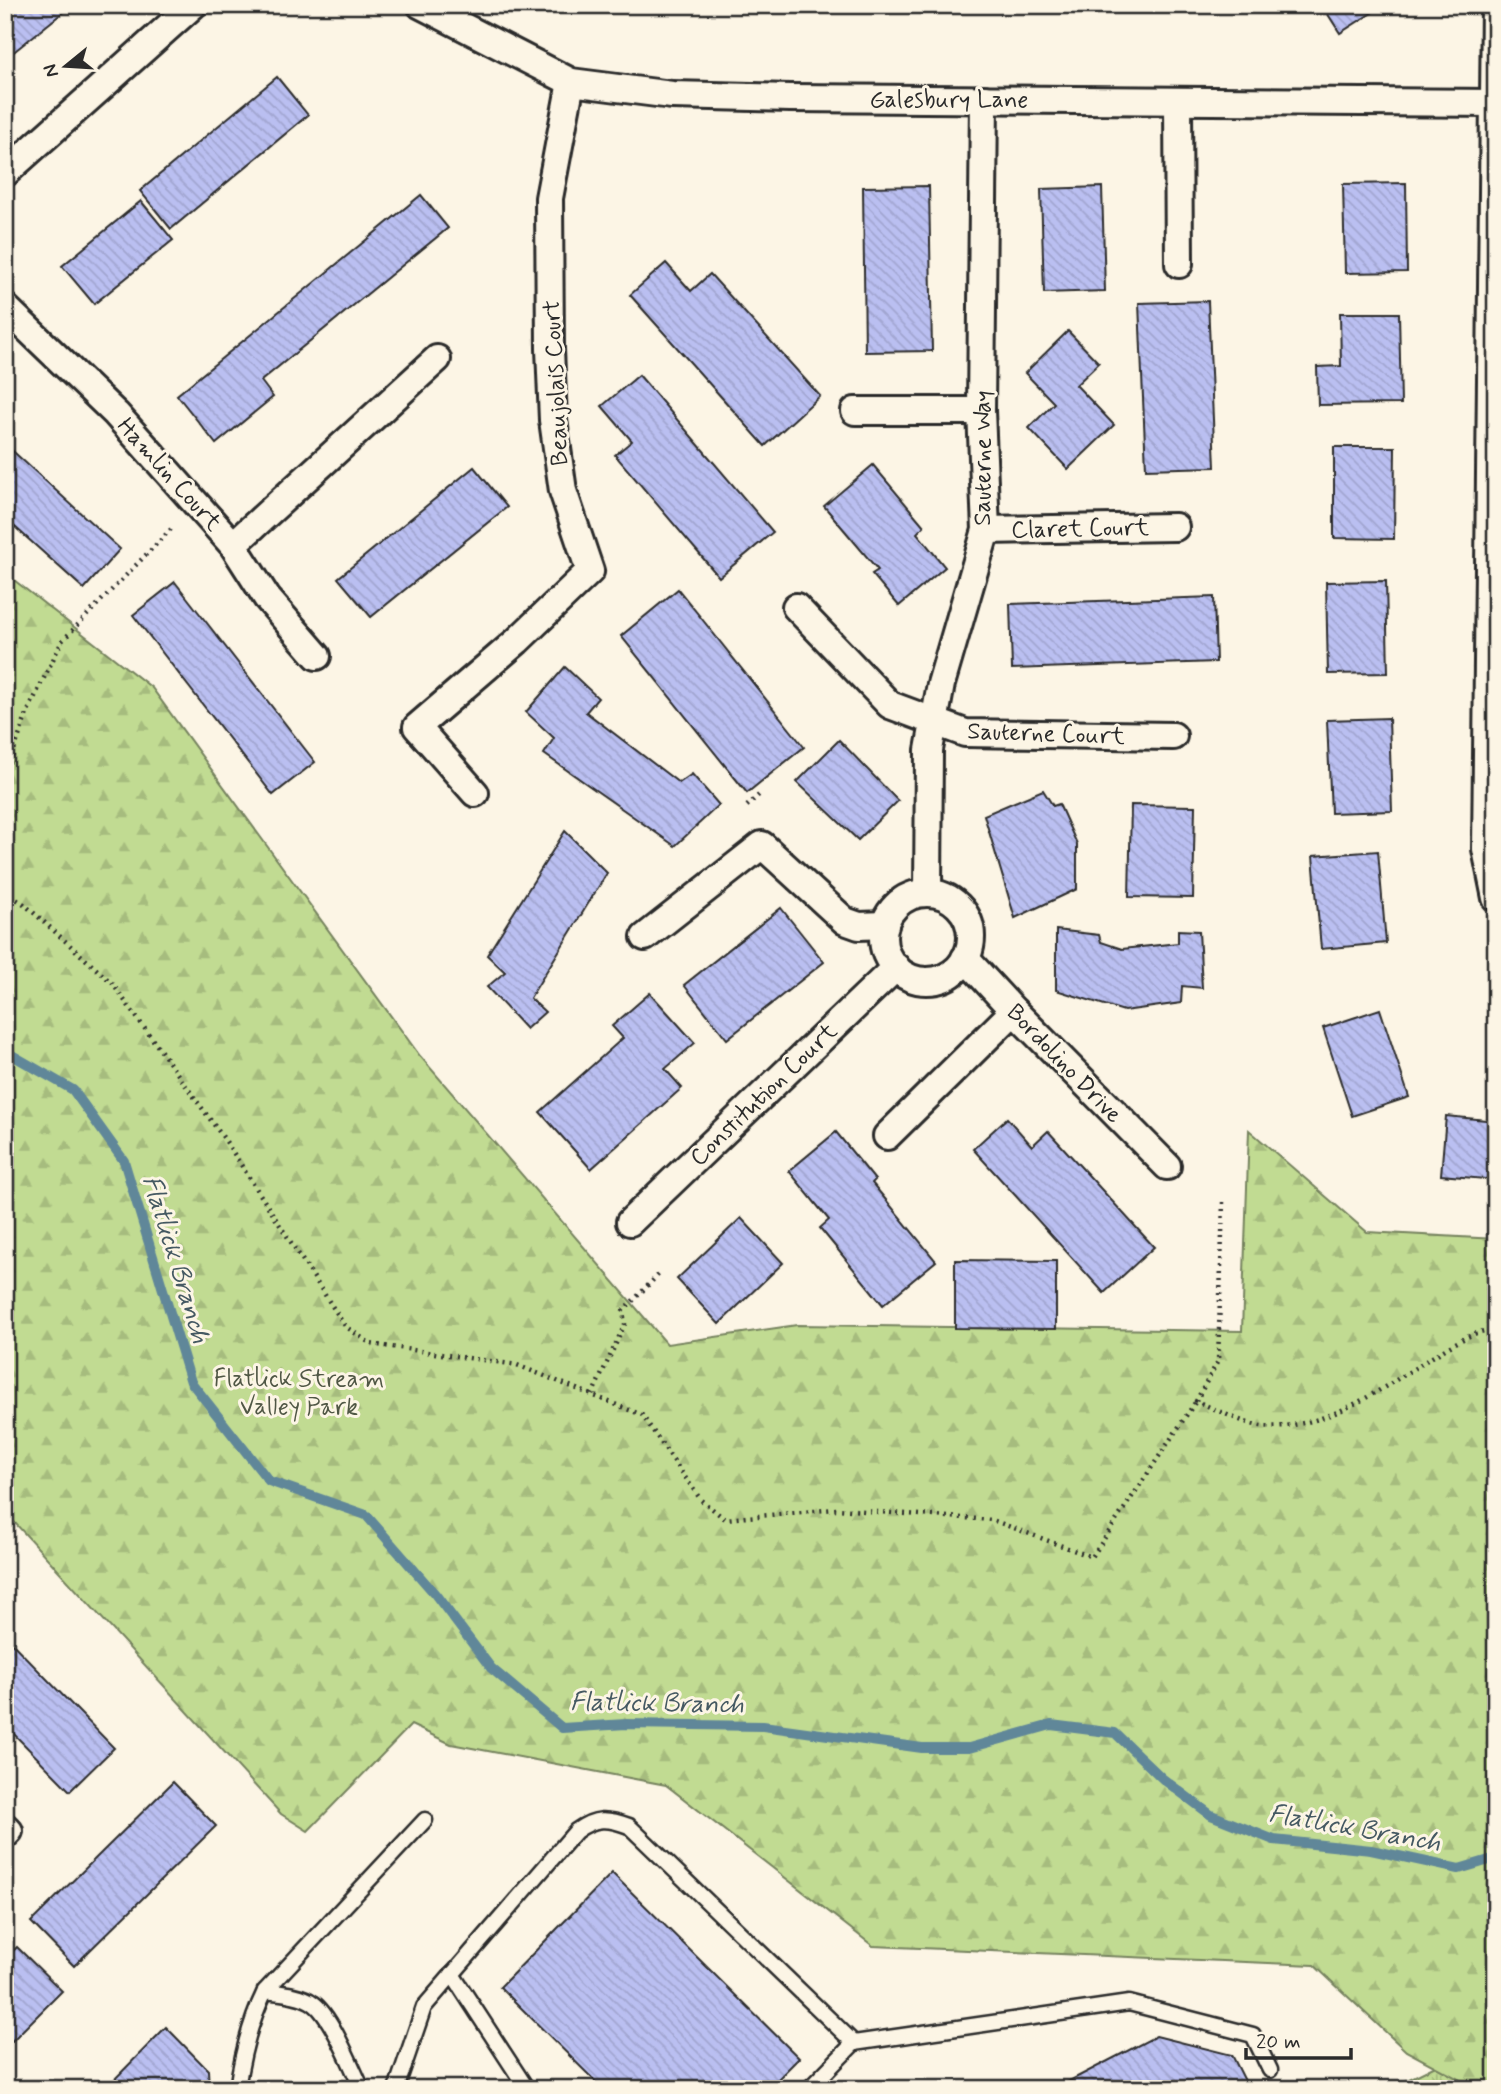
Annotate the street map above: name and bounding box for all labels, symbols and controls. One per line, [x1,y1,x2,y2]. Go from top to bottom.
north arrow [32,32,102,102]
text: N [37,61,65,81]
street label: Galesbury Lane [870,85,1028,116]
street label: Beaujolais Court [537,299,576,467]
street label: Sauterne Way [968,390,999,526]
street label: Hamlin Court [110,412,228,538]
street label: Claret Court [1011,513,1149,546]
street label: Sauterne Court [967,716,1125,753]
street label: Bordolino Drive [999,998,1129,1130]
street label: Constitution Court [684,1017,844,1174]
water label: Flatlick Branch [133,1171,217,1348]
park label: Flatlick Stream Valley Park [214,1364,384,1423]
water label: Flatlick Branch [570,1685,744,1723]
water label: Flatlick Branch [1266,1797,1443,1861]
scale bar [1246,2017,1350,2061]
text: 20 m [1256,2028,1301,2056]

